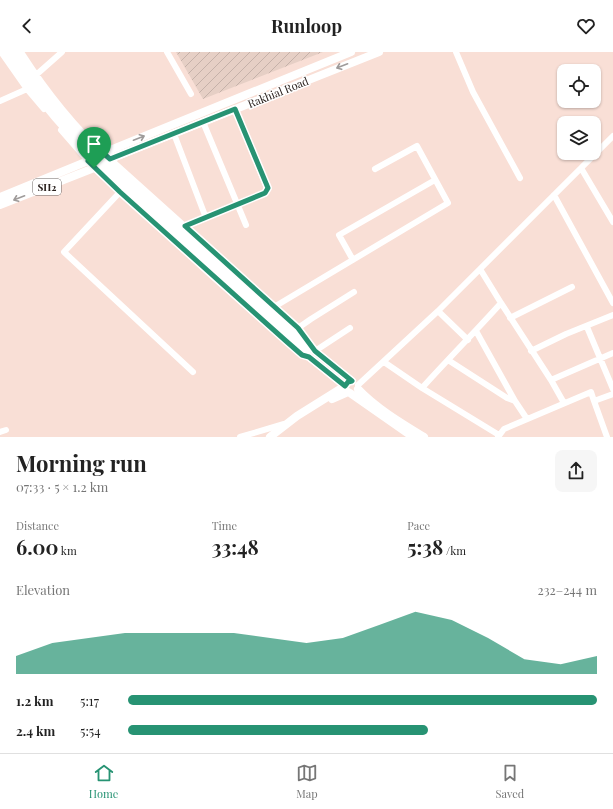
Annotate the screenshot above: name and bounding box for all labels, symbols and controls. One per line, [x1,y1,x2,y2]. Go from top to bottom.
text: Runloop [271,14,342,38]
icon: back [16,15,38,37]
icon: heart [575,15,597,37]
one-way arrow [337,62,349,70]
map controls [557,64,601,160]
button: locate [557,64,601,108]
street label: Rakhial Road [245,73,311,111]
button: layers [557,116,601,160]
pin [77,127,111,168]
icon: arrive [83,133,105,155]
one-way arrow [132,133,144,141]
road number: SH2 [33,179,61,195]
one-way arrow [13,194,25,202]
text: Morning run [16,448,147,478]
button: share [555,450,597,492]
text: 07:33 · 5 × 1.2 km [16,478,108,495]
text: Distance [16,518,59,533]
text: Time [212,518,237,533]
text: Pace [407,518,430,533]
text: 6.00 [16,533,58,560]
text: 33:48 [212,533,259,560]
text: 5:38 [407,533,443,560]
text: km [58,543,77,558]
text: /km [443,543,466,558]
text: Elevation [16,581,70,598]
text: 232–244 m [537,581,597,598]
text: 1.2 km [16,692,53,709]
text: 5:17 [80,692,99,709]
text: 2.4 km [16,722,55,739]
text: 5:54 [80,722,101,739]
tab: Home [89,762,118,801]
tab: Map [296,762,318,801]
tab: Saved [496,762,524,801]

